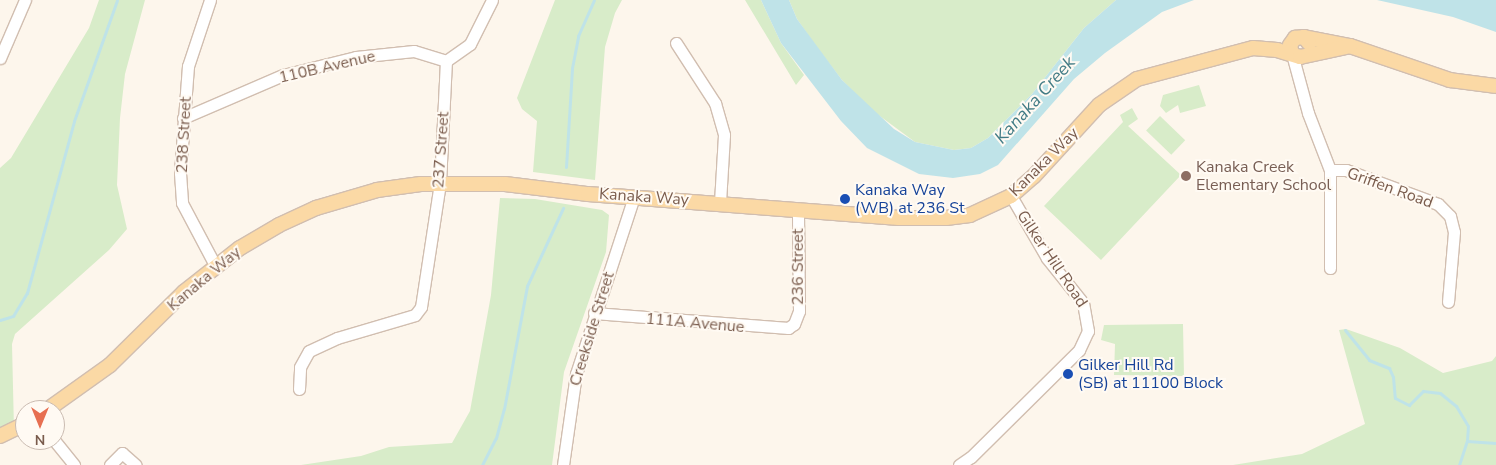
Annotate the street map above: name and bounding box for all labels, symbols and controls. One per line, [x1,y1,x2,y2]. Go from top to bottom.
street label: 110B Avenue [277,47,377,87]
water label: Kanaka Creek [990,52,1080,148]
street label: 238 Street [172,96,196,174]
street label: 237 Street [429,111,453,189]
street label: Kanaka Way [1005,123,1083,201]
place label: Kanaka Creek Elementary School [1196,157,1331,195]
street label: Griffen Road [1344,164,1436,212]
marker: Kanaka Creek Elementary School [1180,170,1192,182]
place label: Kanaka Way (WB) at 236 St [855,180,965,218]
street label: Kanaka Way [598,184,690,210]
marker: Kanaka Way (WB) at 236 St [839,193,851,205]
street label: Gilker Hill Road [1012,207,1092,311]
street label: 236 Street [788,229,808,305]
street label: Kanaka Way [163,243,245,315]
street label: Creekside Street [566,270,618,388]
street label: 111A Avenue [645,309,745,337]
place label: Gilker Hill Rd (SB) at 11100 Block [1078,355,1223,393]
marker: Gilker Hill Rd (SB) at 11100 Block [1062,368,1074,380]
north arrow [15,400,65,450]
text: N [35,430,45,449]

